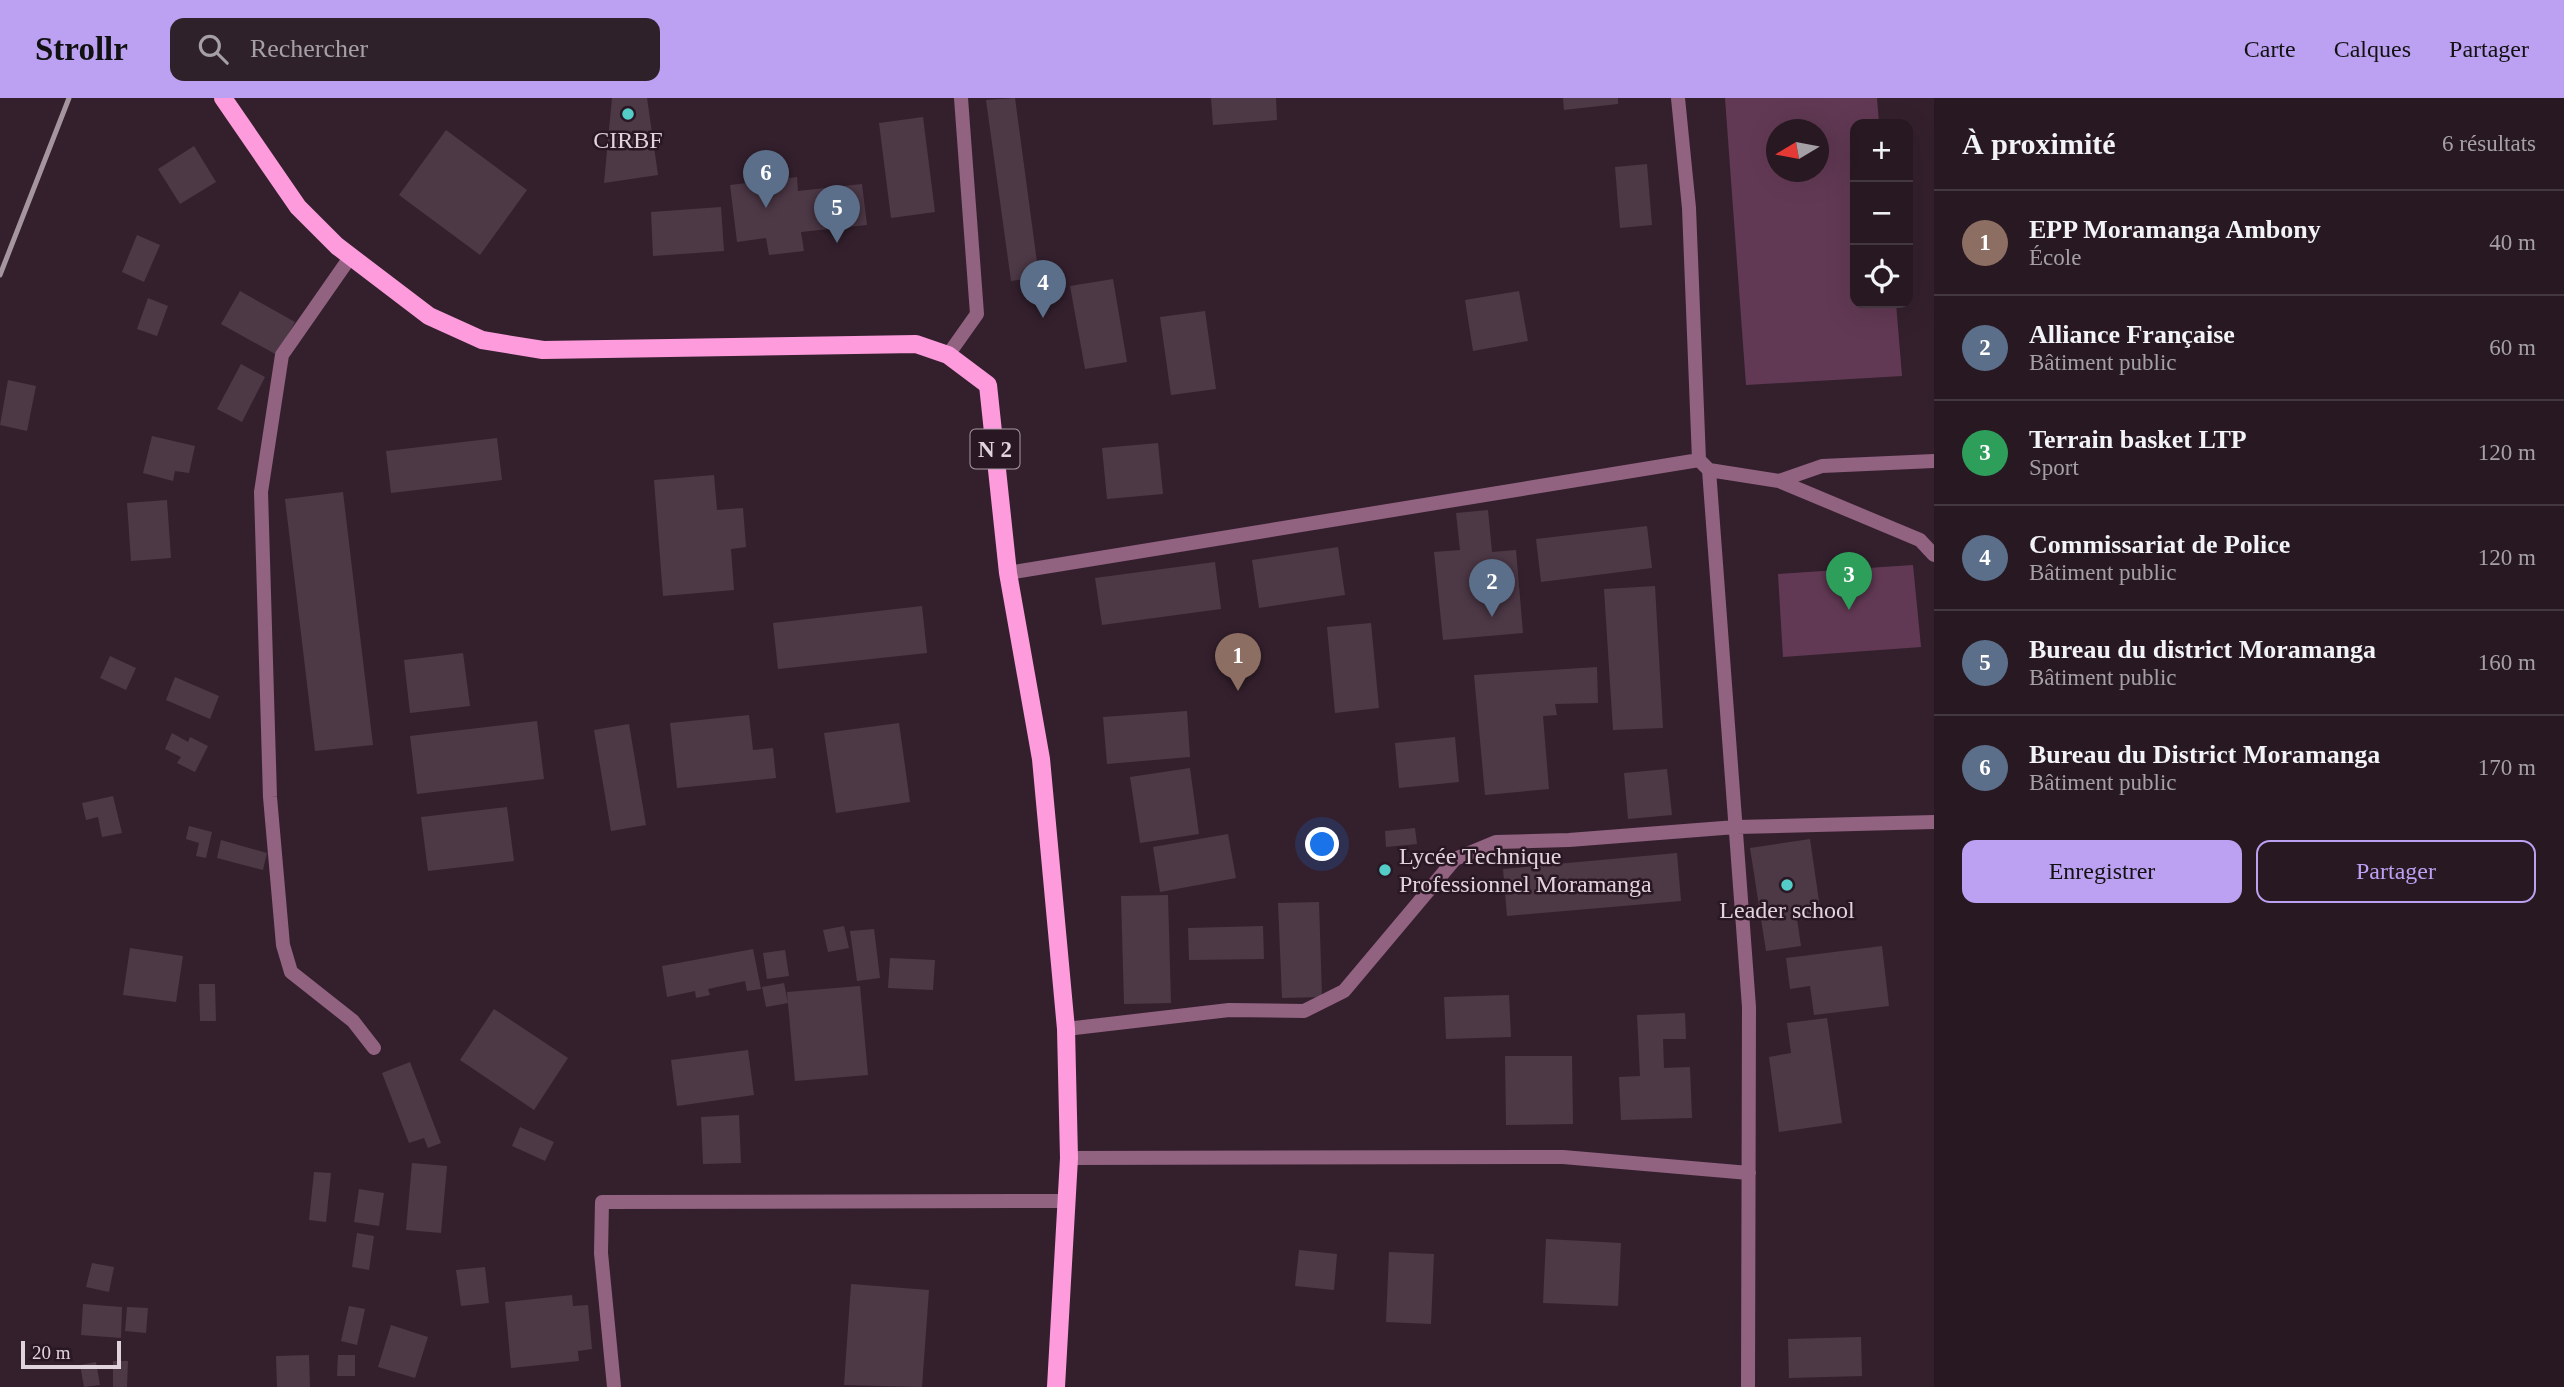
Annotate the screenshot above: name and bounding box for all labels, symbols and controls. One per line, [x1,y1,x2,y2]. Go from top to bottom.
search box [170,18,660,81]
icon: search [194,30,232,68]
text: Strollr [35,31,128,67]
text: Rechercher [250,34,368,63]
text: Carte [2244,36,2296,62]
text: Calques [2334,36,2411,62]
text: Partager [2449,36,2529,62]
marker: CIRBF [620,106,636,122]
north arrow [1766,119,1829,182]
map controls [1850,119,1913,308]
button: + [1850,119,1913,182]
place label: CIRBF [593,127,663,153]
text: À proximité [1962,127,2116,160]
text: 6 résultats [2442,131,2536,156]
pin: 6 [743,150,789,208]
button: − [1850,182,1913,245]
pin: 5 [814,185,860,243]
text: EPP Moramanga Ambony [2029,215,2321,244]
text: 1 [1979,230,1991,255]
text: 40 m [2489,230,2536,255]
button: locate [1850,245,1913,308]
text: École [2029,245,2081,270]
pin: 4 [1020,260,1066,318]
text: Alliance Française [2029,320,2235,349]
text: 2 [1979,335,1991,360]
text: 60 m [2489,335,2536,360]
text: Bâtiment public [2029,350,2177,375]
text: Terrain basket LTP [2029,425,2247,454]
road number: N 2 [970,430,1020,468]
text: 3 [1979,440,1991,465]
text: 120 m [2478,440,2536,465]
text: Sport [2029,455,2079,480]
text: Commissariat de Police [2029,530,2290,559]
text: 4 [1979,545,1991,570]
text: 120 m [2478,545,2536,570]
pin: 3 [1826,552,1872,610]
pin: 2 [1469,559,1515,617]
text: Bâtiment public [2029,560,2177,585]
pin: 1 [1215,633,1261,691]
text: Bureau du district Moramanga [2029,635,2376,664]
text: 5 [1979,650,1991,675]
text: 160 m [2478,650,2536,675]
text: Bâtiment public [2029,665,2177,690]
text: Bureau du District Moramanga [2029,740,2380,769]
text: 6 [1979,755,1991,780]
text: 170 m [2478,755,2536,780]
text: Bâtiment public [2029,770,2177,795]
your location [1305,827,1339,861]
button: Enregistrer [1962,840,2242,903]
button: Partager [2256,840,2536,903]
place label: Lycée Technique Professionnel Moramanga [1399,843,1652,897]
marker: Lycée Technique Professionnel Moramanga [1377,862,1393,878]
marker: Leader school [1779,877,1795,893]
place label: Leader school [1719,897,1855,923]
scale bar [21,1338,121,1370]
text: 20 m [32,1342,71,1363]

